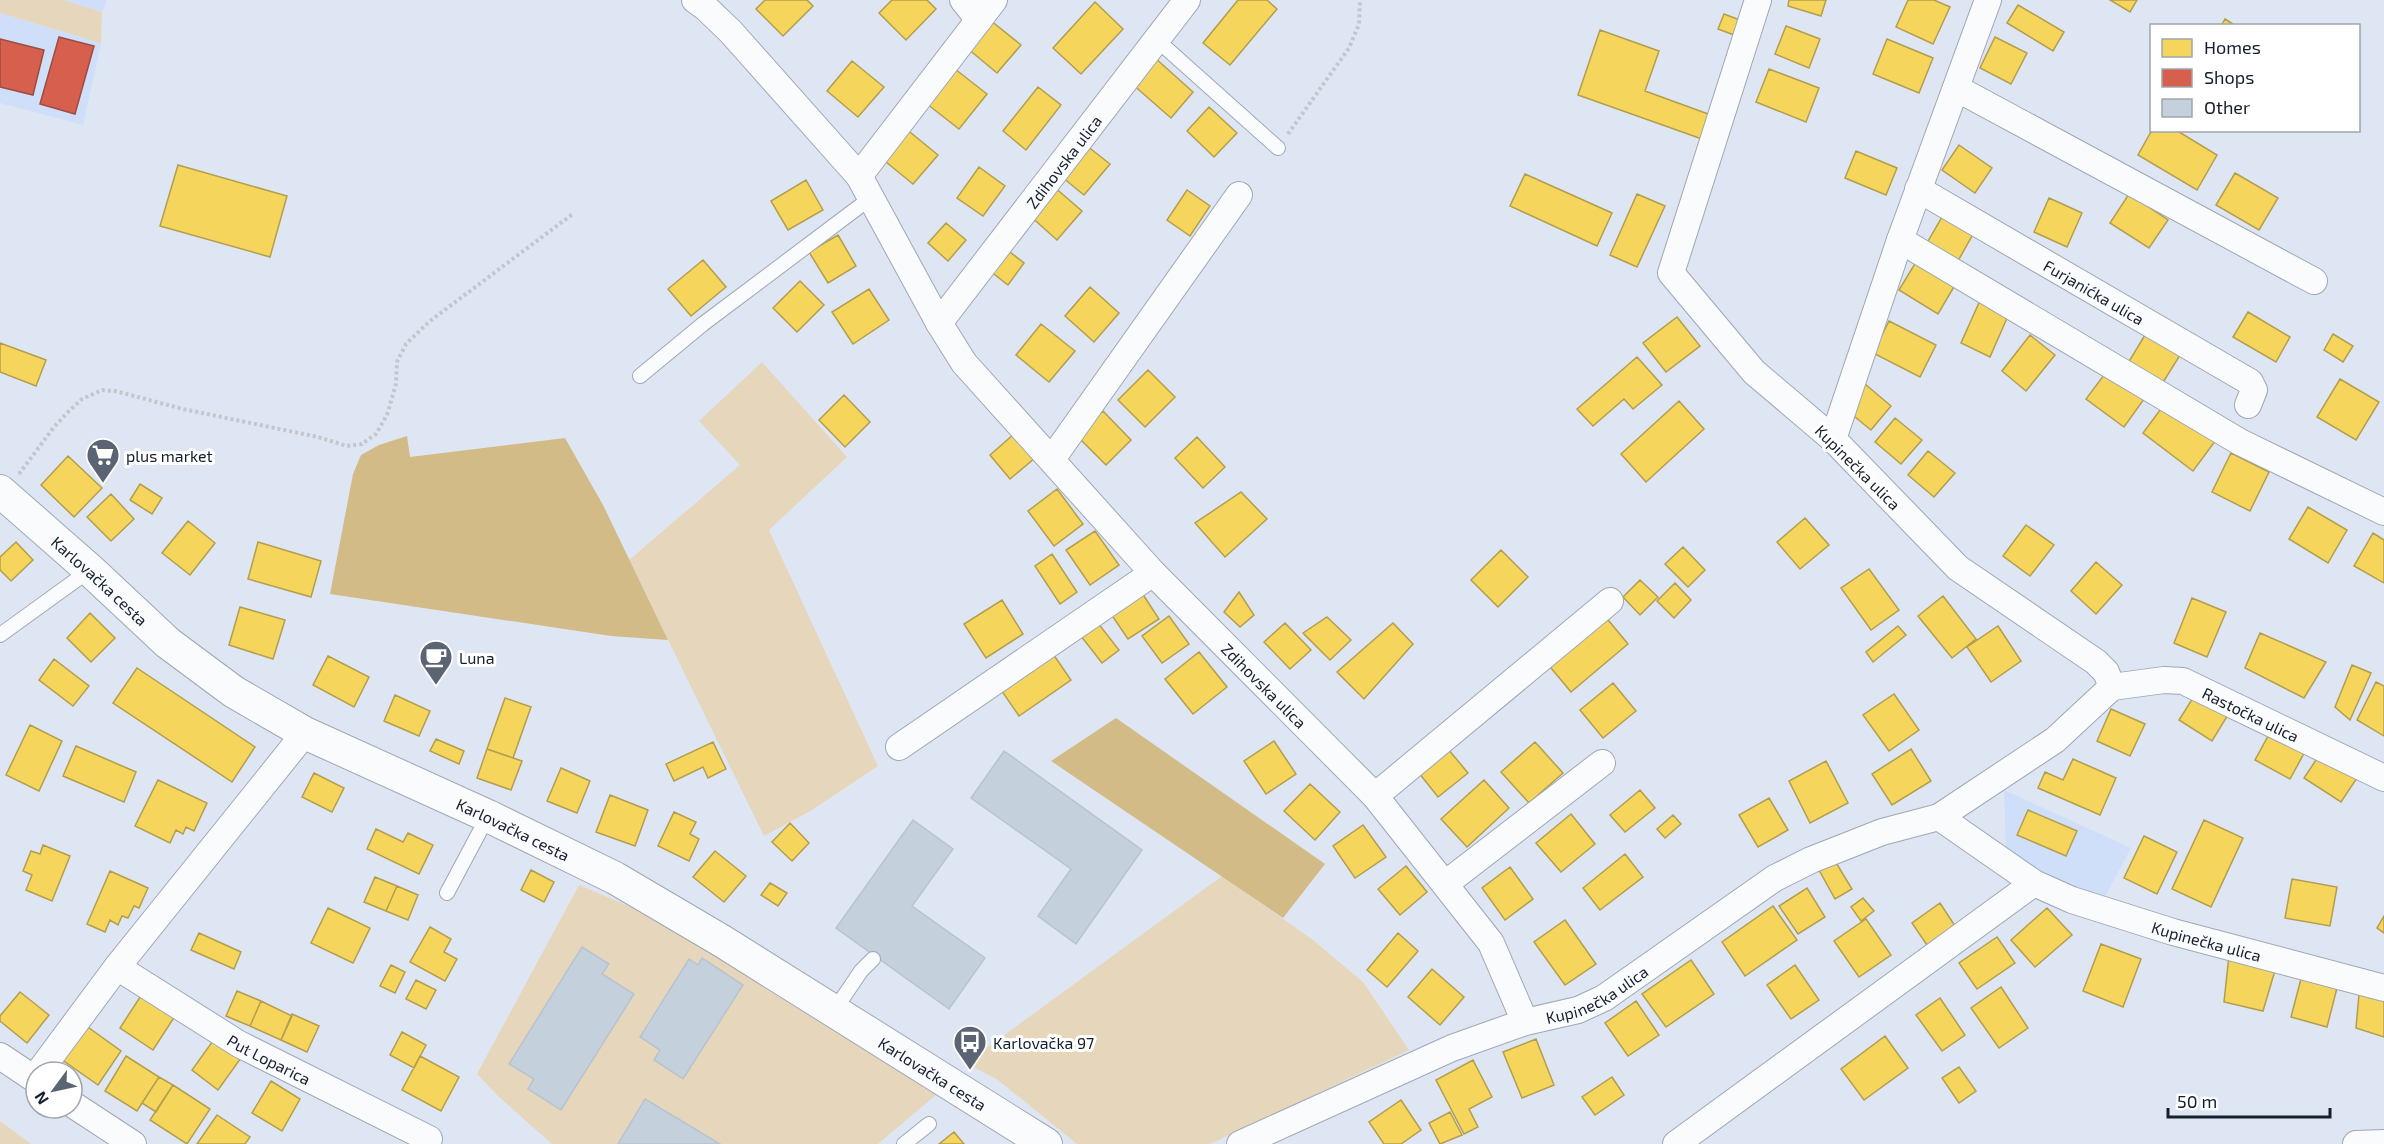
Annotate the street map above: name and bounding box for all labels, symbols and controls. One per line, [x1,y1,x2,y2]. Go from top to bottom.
legend [2150,24,2360,132]
text: Homes [2204,36,2261,58]
text: Shops [2204,66,2254,88]
text: Other [2204,96,2250,118]
street label: Zdihovska ulica [1022,111,1105,211]
street label: Furjanićka ulica [2041,255,2148,328]
street label: Kupinečka ulica [1812,421,1904,513]
supermarket icon: plus market [85,437,121,484]
place label: plus market [126,446,213,465]
street label: Karlovačka cesta [48,532,152,629]
cafe icon: Luna [418,639,454,686]
street label: Zdihovska ulica [1218,639,1311,731]
place label: Luna [459,648,494,667]
street label: Rastočka ulica [2200,682,2302,745]
street label: Karlovačka cesta [454,794,573,864]
street label: Kupinečka ulica [2150,916,2263,965]
street label: Kupinečka ulica [1544,961,1651,1027]
bus stop icon: Karlovačka 97 [952,1024,988,1071]
street label: Put Loparica [224,1030,314,1088]
street label: Karlovačka cesta [876,1032,990,1114]
place label: Karlovačka 97 [993,1033,1094,1052]
north arrow [24,1060,84,1120]
scale bar [2168,1081,2330,1119]
text: N [30,1088,52,1108]
text: 50 m [2177,1090,2217,1112]

